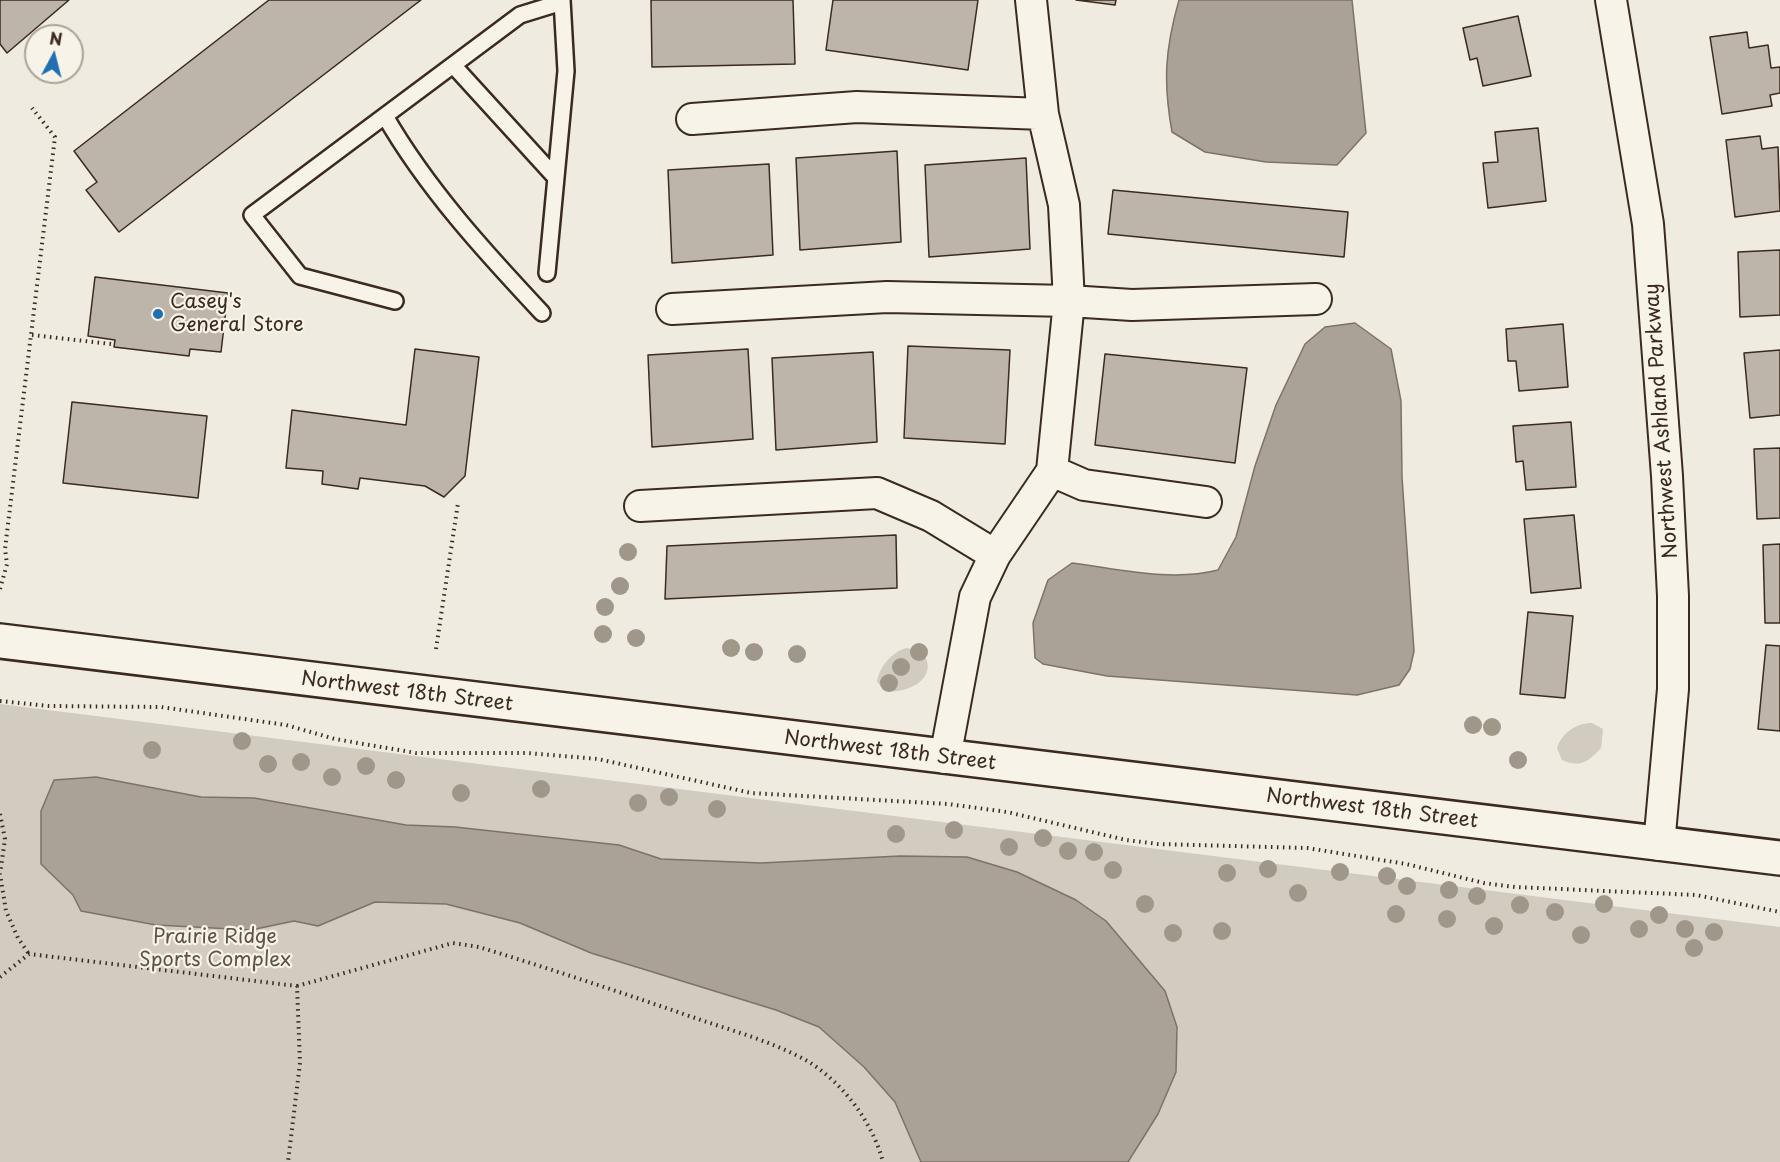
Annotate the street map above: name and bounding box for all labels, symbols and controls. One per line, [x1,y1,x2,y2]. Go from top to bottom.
north arrow [24,24,84,84]
text: N [48,25,64,51]
street label: Northwest Ashland Parkway [1640,283,1684,559]
place label: Casey's General Store [170,290,304,337]
marker: Casey's General Store [151,307,165,321]
street label: Northwest 18th Street [300,667,514,717]
street label: Northwest 18th Street [783,726,997,776]
street label: Northwest 18th Street [1265,784,1479,834]
park label: Prairie Ridge Sports Complex [139,925,291,972]

